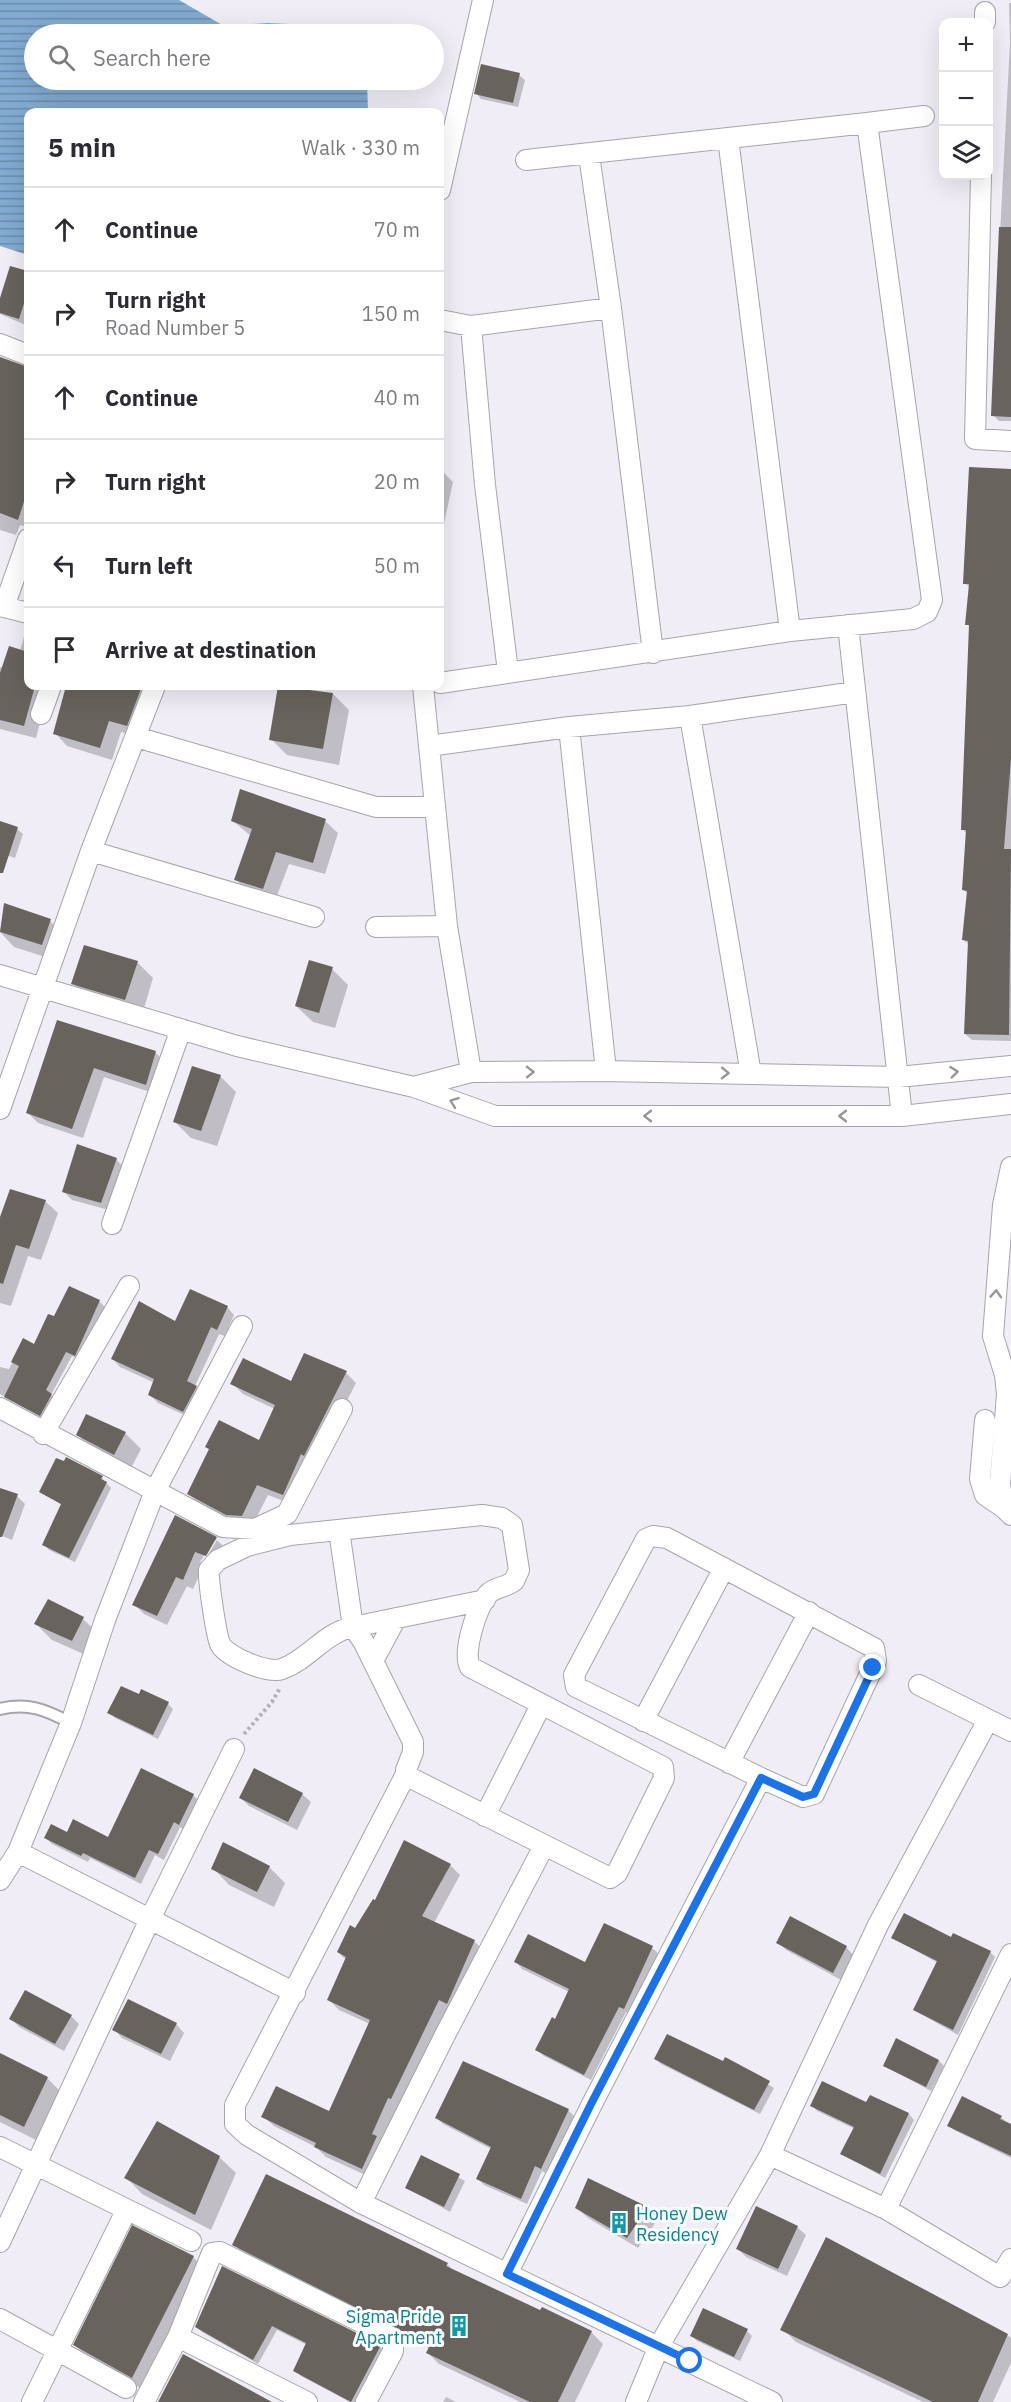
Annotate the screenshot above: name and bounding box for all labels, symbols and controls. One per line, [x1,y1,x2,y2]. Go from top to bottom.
map controls [939,18,993,180]
button: + [939,18,993,72]
search box [24,24,444,90]
icon: search [45,41,78,74]
text: Search here [93,43,211,72]
button: − [939,72,993,126]
button: layers [939,126,993,180]
text: 5 min [48,130,116,164]
text: Walk · 330 m [302,134,420,161]
icon: ahead [48,213,81,246]
text: Continue [105,215,198,244]
text: 70 m [374,216,420,243]
text: Turn right [105,285,206,314]
icon: right [48,297,81,330]
text: 150 m [362,300,420,327]
text: Road Number 5 [105,314,245,341]
icon: ahead [48,381,81,414]
text: Continue [105,383,198,412]
text: 40 m [374,384,420,411]
icon: right [48,465,81,498]
text: Turn right [105,467,206,496]
text: 20 m [374,468,420,495]
icon: left [48,549,81,582]
text: Turn left [105,551,193,580]
text: 50 m [374,552,420,579]
icon: arrive [48,633,81,666]
text: Arrive at destination [105,635,316,664]
one-way arrow [525,1066,534,1078]
one-way arrow [950,1066,959,1079]
one-way arrow [720,1067,729,1080]
one-way arrow [449,1096,460,1109]
one-way arrow [644,1110,653,1122]
one-way arrow [839,1110,848,1122]
one-way arrow [990,1290,1003,1299]
route end [859,1654,885,1680]
place label: Honey Dew Residency [636,2202,728,2246]
building icon: Honey Dew Residency [607,2211,631,2235]
place label: Sigma Pride Apartment [346,2305,442,2349]
building icon: Sigma Pride Apartment [447,2314,471,2338]
route start [676,2347,702,2373]

